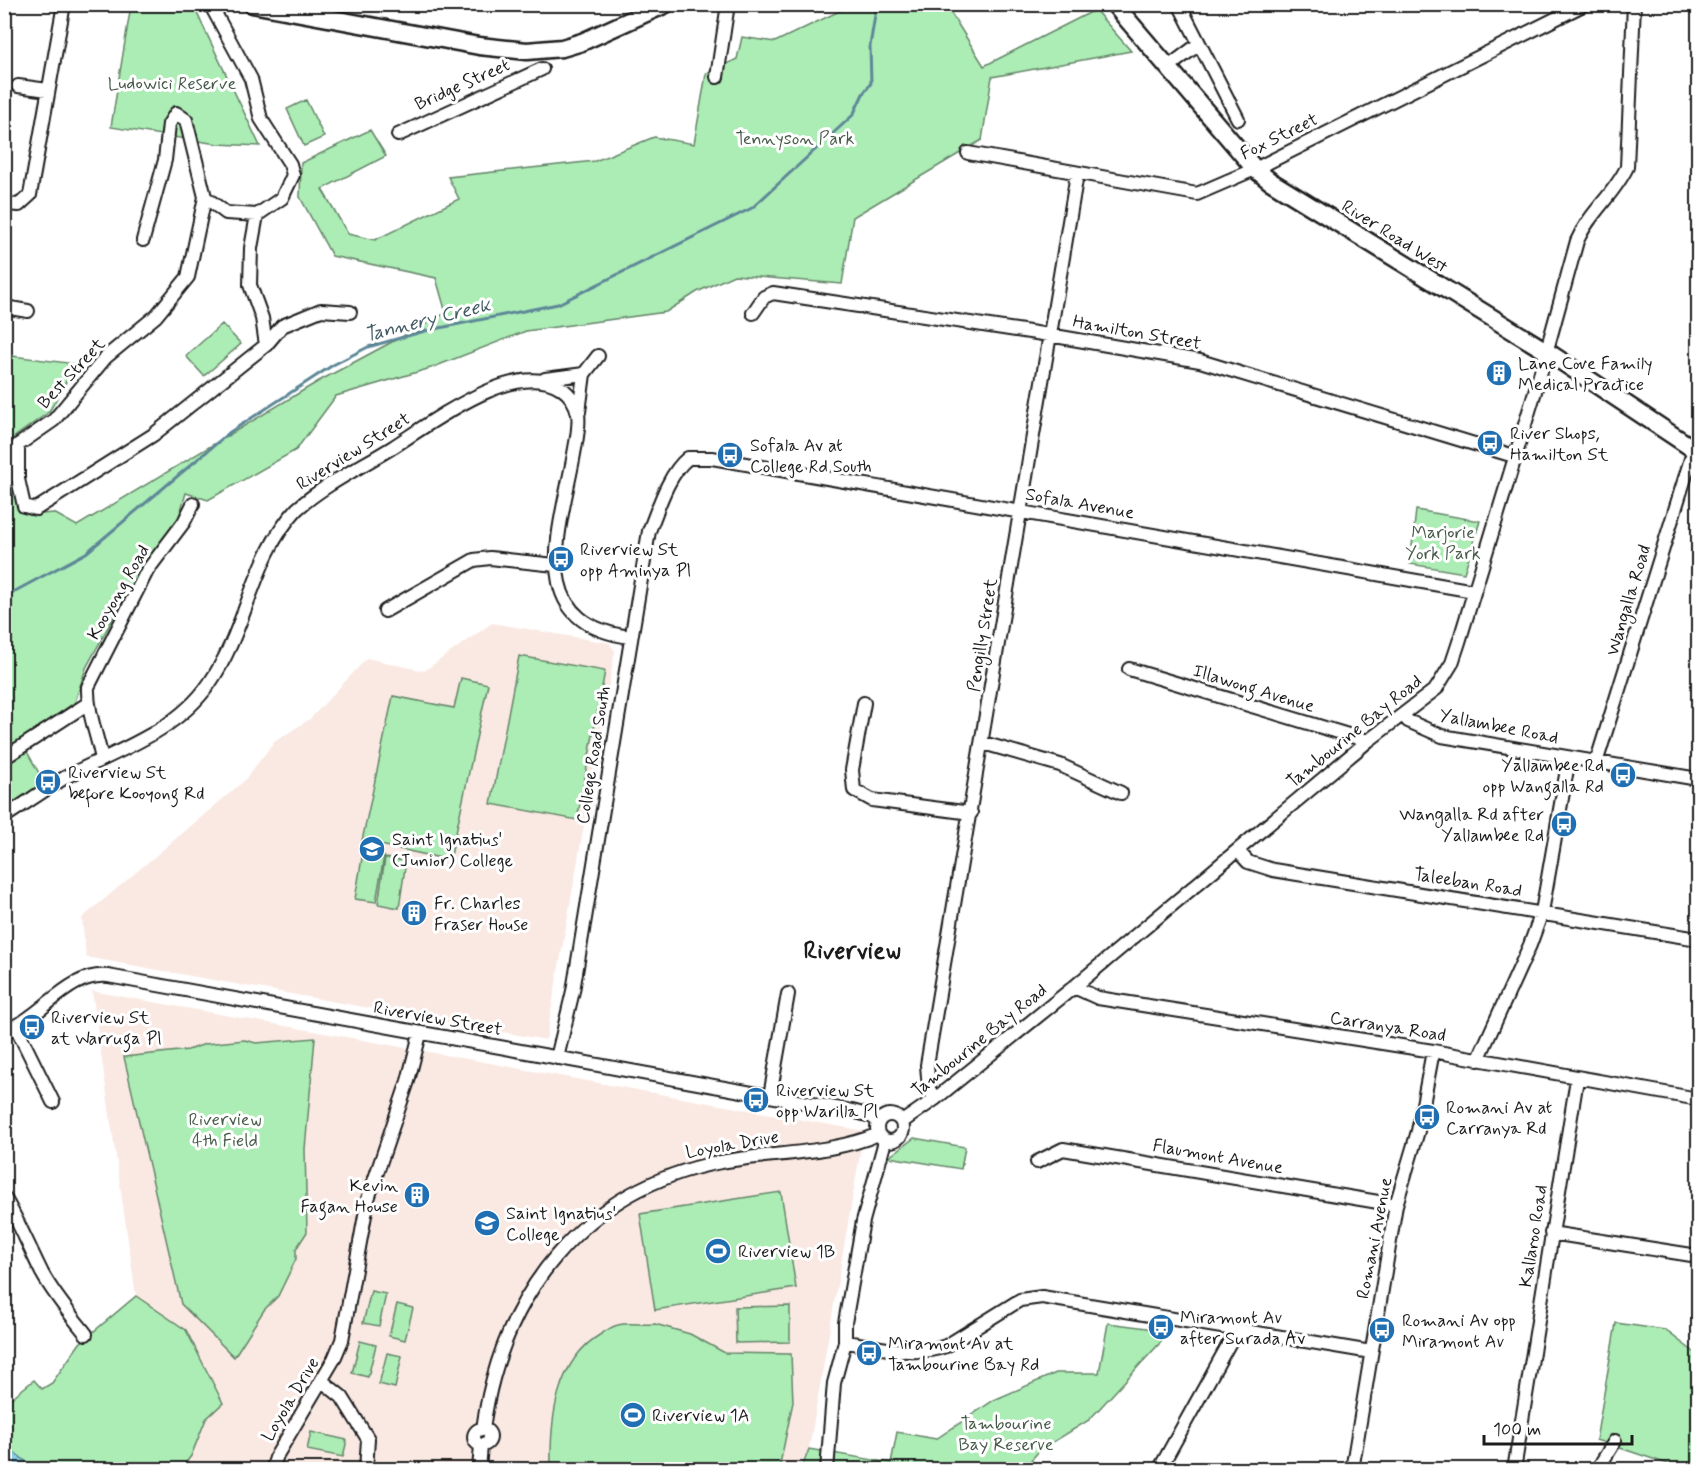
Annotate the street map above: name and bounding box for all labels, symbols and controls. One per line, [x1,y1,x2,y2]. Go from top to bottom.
street label: Bridge Street [411,53,514,117]
park label: Ludowici Reserve [108,72,236,96]
street label: Fox Street [1237,108,1322,166]
park label: Tennyson Park [736,127,855,151]
street label: River Road West [1337,195,1453,279]
water label: Tannery Creek [361,292,494,349]
street label: Hamilton Street [1071,310,1203,356]
street label: Best Street [33,333,111,414]
place label: Lane Cove Family Medical Practice [1518,352,1653,397]
building icon: Lane Cove Family Medical Practice [1484,358,1514,388]
street label: Riverview Street [292,407,415,497]
place label: River Shops, Hamilton St [1510,422,1609,467]
bus stop icon: River Shops, Hamilton St [1475,428,1505,458]
place label: Sofala Av at College Rd South [750,434,872,479]
bus stop icon: Sofala Av at College Rd South [715,440,745,470]
street label: Sofala Avenue [1024,483,1136,525]
park label: Marjorie York Park [1405,521,1481,566]
place label: Riverview St opp Aminya Pl [580,538,691,583]
street label: Kooyong Road [82,541,156,644]
street label: Wangalla Road [1601,542,1658,659]
bus stop icon: Riverview St opp Aminya Pl [546,544,576,574]
street label: Pengilly Street [962,576,1005,694]
street label: Illawong Avenue [1189,659,1318,721]
street label: Tambourine Bay Road [1282,670,1427,794]
street label: College Road South [571,684,617,826]
street label: Yallambee Road [1437,704,1560,750]
place label: Yallambee Rd opp Wangalla Rd [1482,754,1604,801]
bus stop icon: Yallambee Rd opp Wangalla Rd [1608,760,1638,790]
place label: Riverview St before Kooyong Rd [68,761,204,808]
bus stop icon: Riverview St before Kooyong Rd [33,767,63,797]
place label: Wangalla Rd after Yallambee Rd [1399,803,1544,848]
bus stop icon: Wangalla Rd after Yallambee Rd [1549,809,1579,839]
place label: Saint Ignatius' (Junior) College [392,828,513,873]
school or university icon: Saint Ignatius' (Junior) College [357,834,387,864]
street label: Taleeban Road [1412,863,1524,903]
place label: Fr. Charles Fraser House [434,892,528,937]
building icon: Fr. Charles Fraser House [399,898,429,928]
district label: Riverview [803,936,901,967]
street label: Tambourine Bay Road [907,979,1052,1103]
street label: Riverview Street [372,996,504,1042]
place label: Riverview St at Warruga Pl [51,1006,162,1053]
street label: Carranya Road [1328,1006,1448,1048]
bus stop icon: Riverview St at Warruga Pl [17,1012,47,1042]
place label: Riverview St opp Warilla Pl [776,1079,878,1124]
bus stop icon: Riverview St opp Warilla Pl [741,1085,771,1115]
place label: Romani Av at Carranya Rd [1446,1096,1552,1141]
bus stop icon: Romani Av at Carranya Rd [1412,1102,1442,1132]
park label: Riverview 4th Field [189,1108,262,1153]
street label: Loyola Drive [684,1125,781,1165]
street label: Flaumont Avenue [1151,1134,1285,1180]
place label: Kevin Fagan House [301,1174,398,1221]
street label: Romani Avenue [1351,1175,1399,1301]
building icon: Kevin Fagan House [402,1180,432,1210]
street label: Kallaroo Road [1514,1183,1554,1289]
place label: Saint Ignatius' College [506,1202,617,1247]
school or university icon: Saint Ignatius' College [472,1208,502,1238]
sports icon: Riverview 1B [703,1236,733,1266]
place label: Riverview 1B [738,1240,835,1264]
place label: Miramont Av after Surada Av [1180,1306,1305,1351]
place label: Romani Av opp Miramont Av [1402,1309,1516,1354]
bus stop icon: Miramont Av after Surada Av [1146,1312,1176,1342]
bus stop icon: Romani Av opp Miramont Av [1367,1315,1397,1345]
place label: Miramont Av at Tambourine Bay Rd [888,1332,1039,1377]
bus stop icon: Miramont Av at Tambourine Bay Rd [854,1338,884,1368]
street label: Loyola Drive [256,1353,325,1446]
sports icon: Riverview 1A [618,1400,648,1430]
place label: Riverview 1A [652,1404,750,1428]
scale bar [1484,1408,1632,1446]
park label: Tambourine Bay Reserve [958,1412,1054,1457]
text: 100 m [1493,1418,1541,1442]

